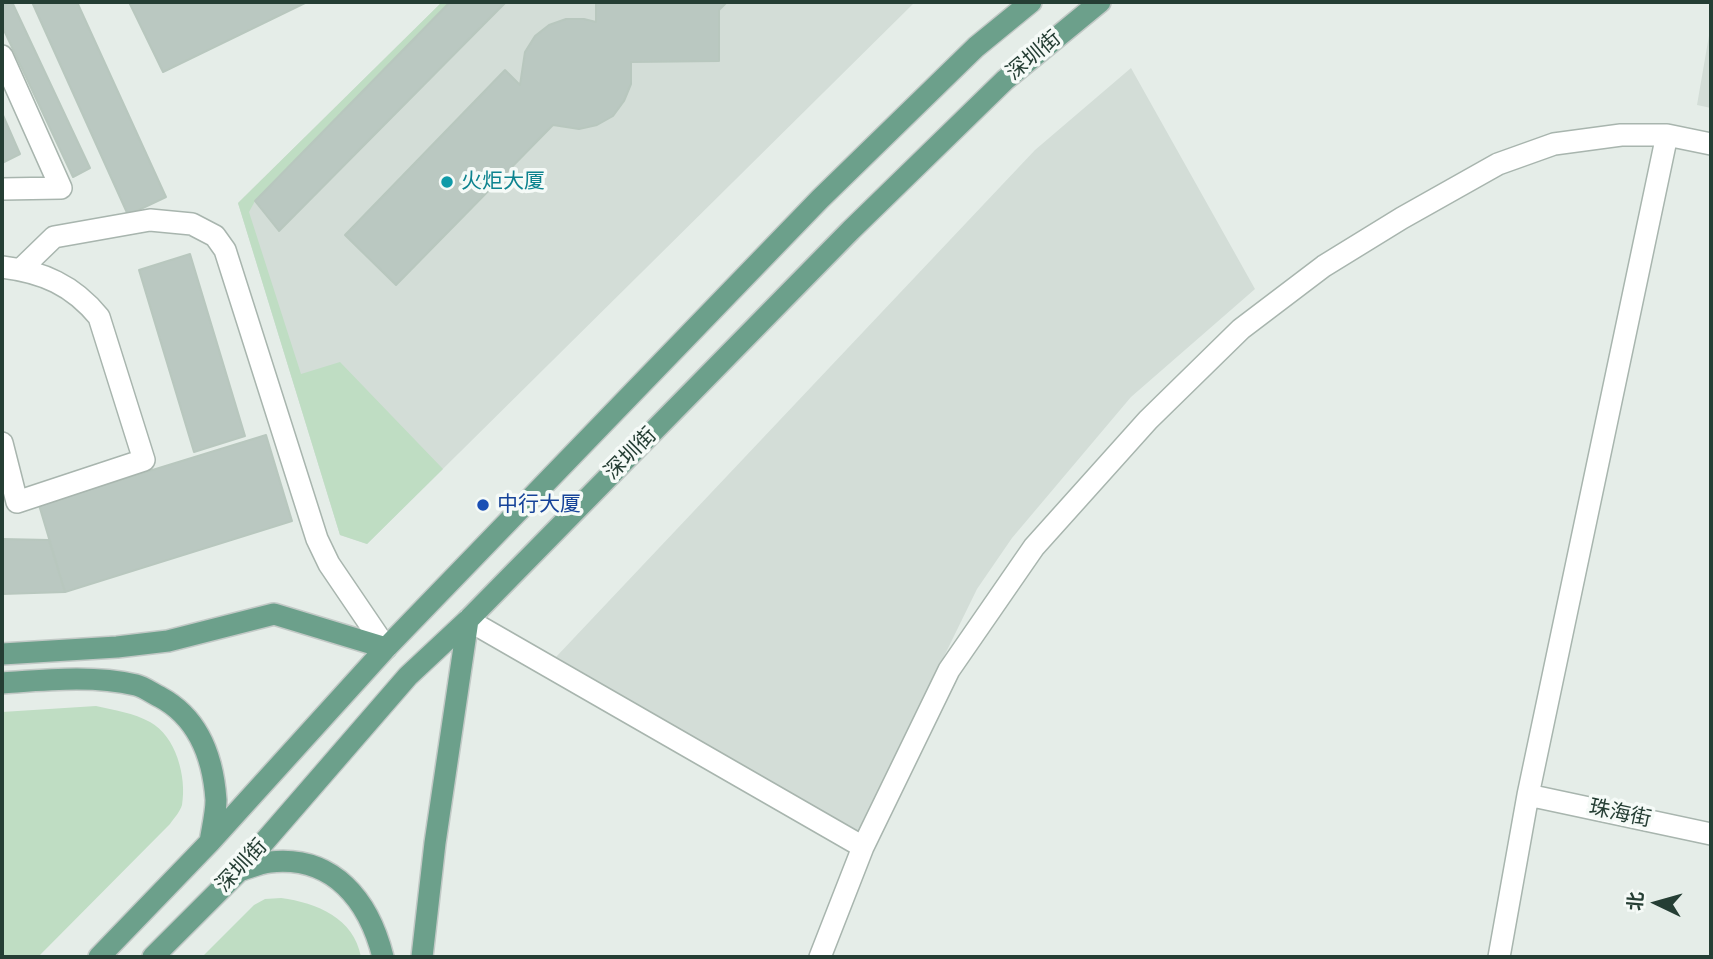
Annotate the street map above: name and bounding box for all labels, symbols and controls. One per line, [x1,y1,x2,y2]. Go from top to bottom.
street label: 深圳街 [1002,26,1066,86]
place label: 火炬大厦 [461,169,545,195]
marker: 火炬大厦 [439,174,455,190]
street label: 深圳街 [600,423,662,485]
place label: 中行大厦 [497,492,581,518]
marker: 中行大厦 [475,497,491,513]
street label: 珠海街 [1587,795,1653,833]
street label: 深圳街 [211,834,273,898]
north arrow [1622,868,1692,938]
text: 北 [1624,891,1647,912]

